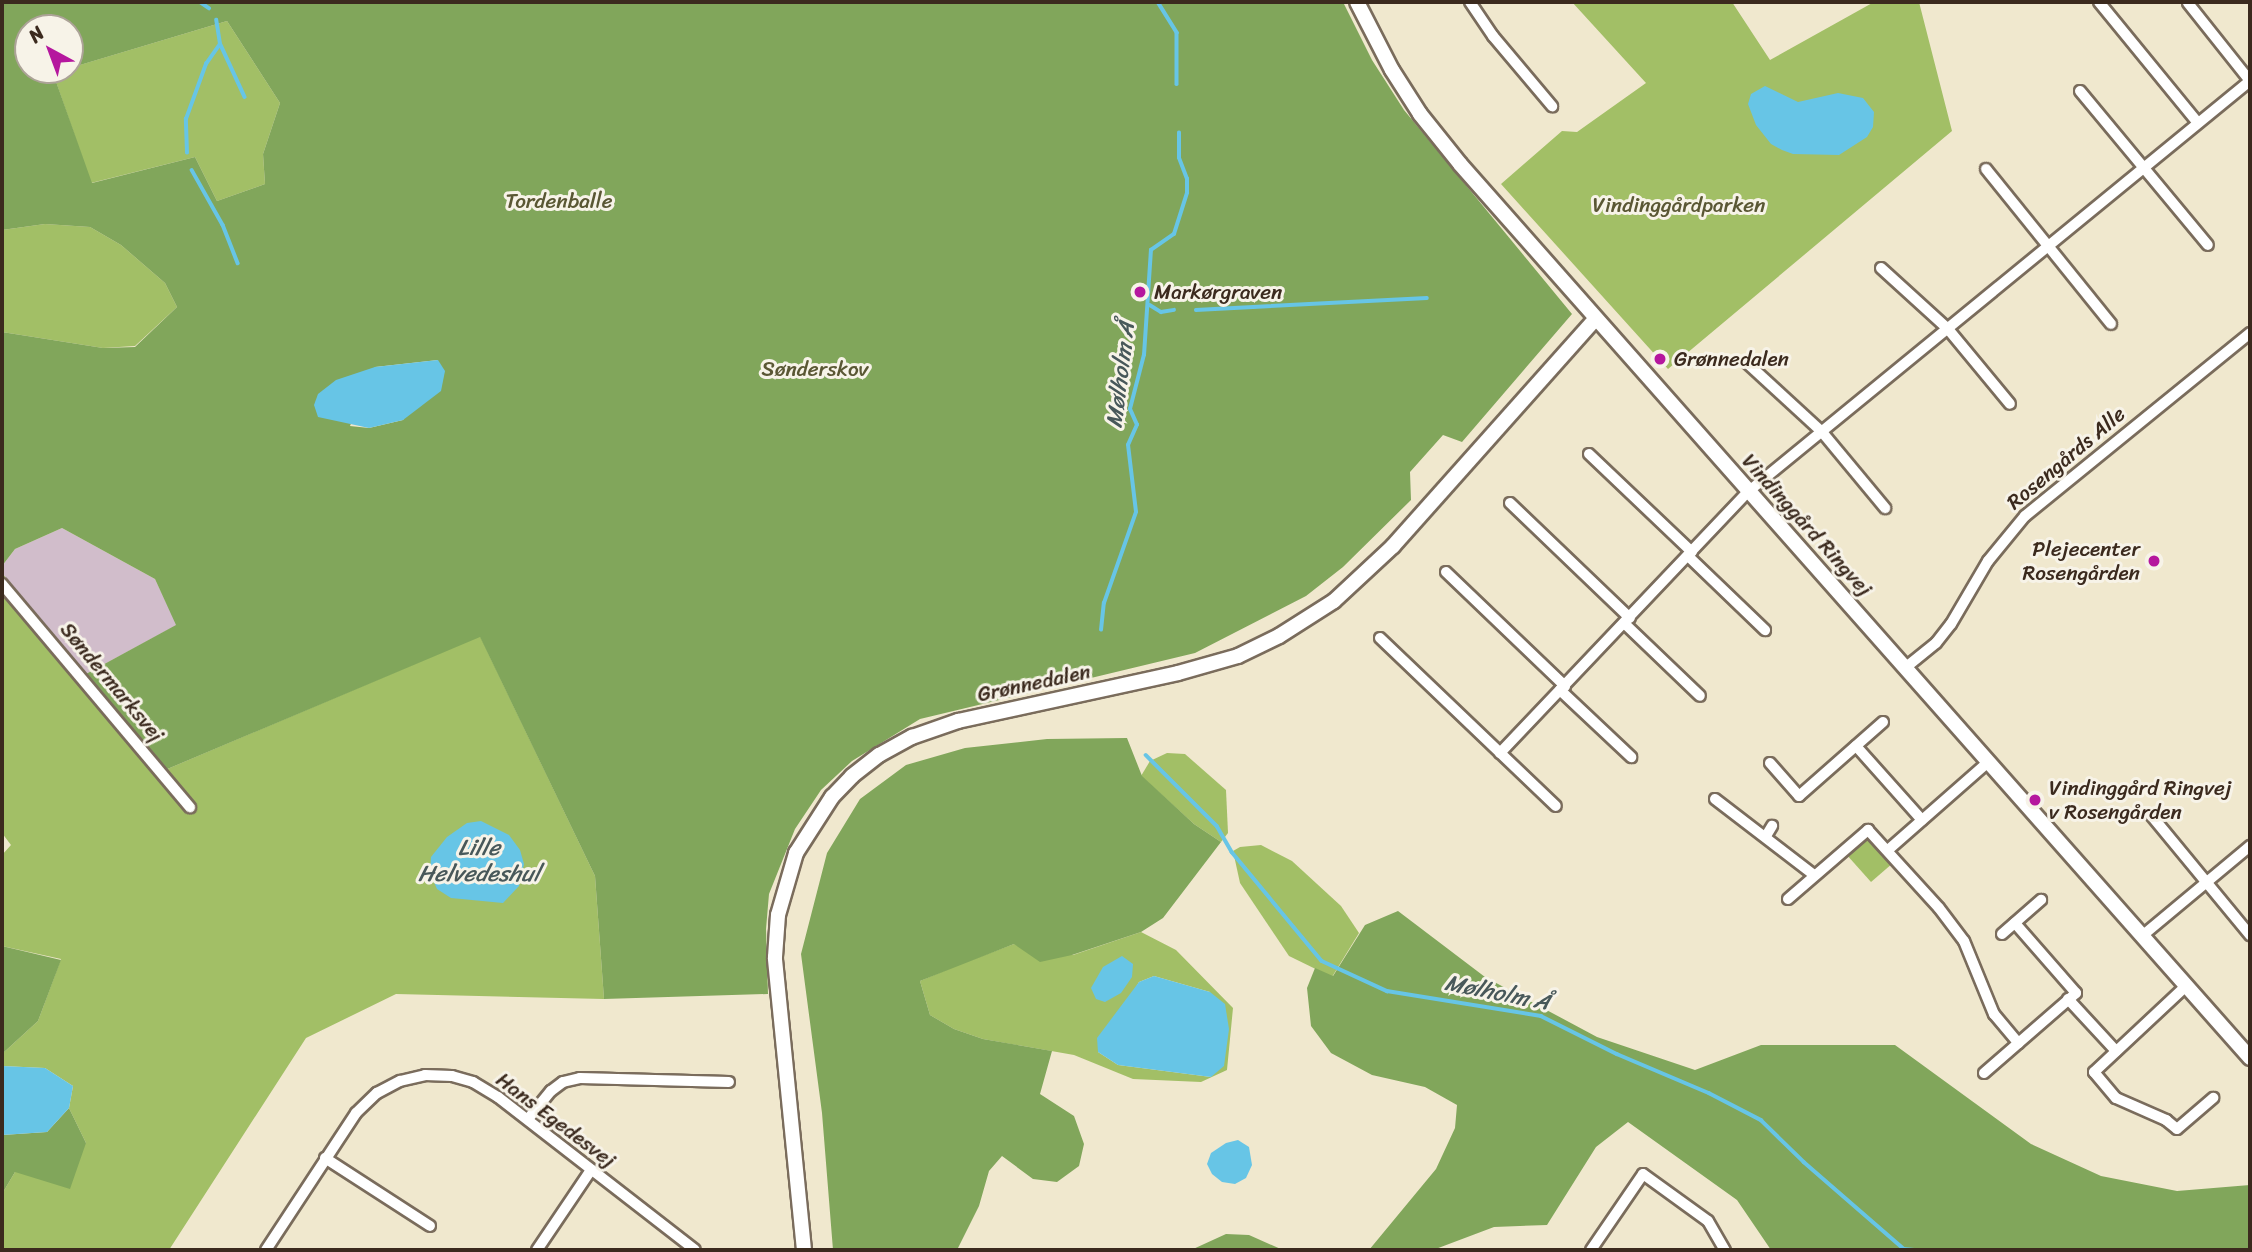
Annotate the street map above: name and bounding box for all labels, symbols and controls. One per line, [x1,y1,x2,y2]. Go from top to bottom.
north arrow [14,14,84,84]
text: N [20,18,52,51]
park label: Tordenballe [505,188,613,214]
park label: Vindinggårdparken [1593,192,1765,218]
place label: Markørgraven [1154,279,1282,305]
marker: Markørgraven [1132,284,1148,300]
water label: Mølholm Å [1101,321,1141,429]
place label: Grønnedalen [1674,346,1789,372]
marker: Grønnedalen [1652,351,1668,367]
park label: Sønderskov [762,356,868,382]
street label: Rosengårds Alle [2002,401,2130,515]
street label: Vindinggård Ringvej [1737,449,1877,601]
place label: Plejecenter Rosengården [2022,536,2140,586]
marker: Plejecenter Rosengården [2146,553,2162,569]
street label: Søndermarksvej [55,617,169,747]
street label: Grønnedalen [975,659,1093,707]
place label: Vindinggård Ringvej v Rosengården [2049,775,2232,825]
marker: Vindinggård Ringvej v Rosengården [2027,792,2043,808]
water label: Lille Helvedeshul [418,834,540,888]
water label: Mølholm Å [1442,969,1552,1017]
street label: Hans Egedesvej [492,1067,620,1173]

